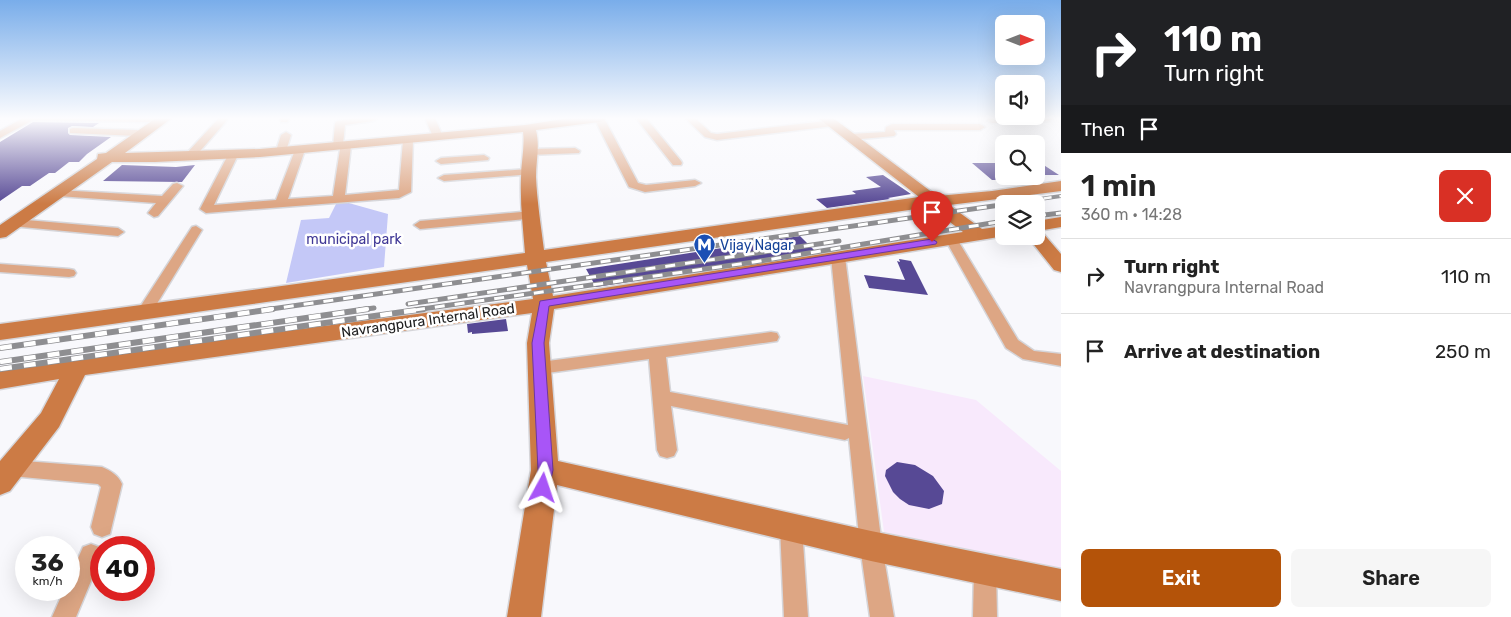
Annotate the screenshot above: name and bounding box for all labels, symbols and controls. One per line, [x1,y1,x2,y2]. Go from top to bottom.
north arrow [995,15,1045,65]
map controls [995,15,1045,245]
text: 110 m [1164,18,1262,60]
icon: right [1081,20,1146,85]
text: Turn right [1164,60,1264,87]
button: sound [995,75,1045,125]
icon: arrive [1135,115,1163,143]
text: Then [1081,118,1125,141]
button: search [995,135,1045,185]
text: 1 min [1081,168,1156,204]
button: close [1439,170,1491,222]
pin [911,191,953,242]
button: layers [995,195,1045,245]
icon: arrive [918,198,946,226]
text: 360 m · 14:28 [1081,205,1182,224]
park label: municipal park [306,231,402,248]
metro station icon: Vijay Nagar [692,233,716,264]
place label: Vijay Nagar [720,237,794,254]
text: Turn right [1124,255,1219,278]
icon: right [1081,262,1109,290]
text: 110 m [1441,265,1491,288]
text: Navrangpura Internal Road [1124,278,1324,297]
street label: Navrangpura Internal Road [340,300,516,341]
icon: arrive [1081,337,1109,365]
text: Arrive at destination [1124,340,1320,363]
text: 250 m [1435,340,1491,363]
position arrow [516,461,568,513]
speed limit sign: 40 [90,536,155,601]
text: 36 [31,548,64,577]
button: Exit [1081,549,1281,607]
button: Share [1291,549,1491,607]
text: km/h [33,574,62,588]

